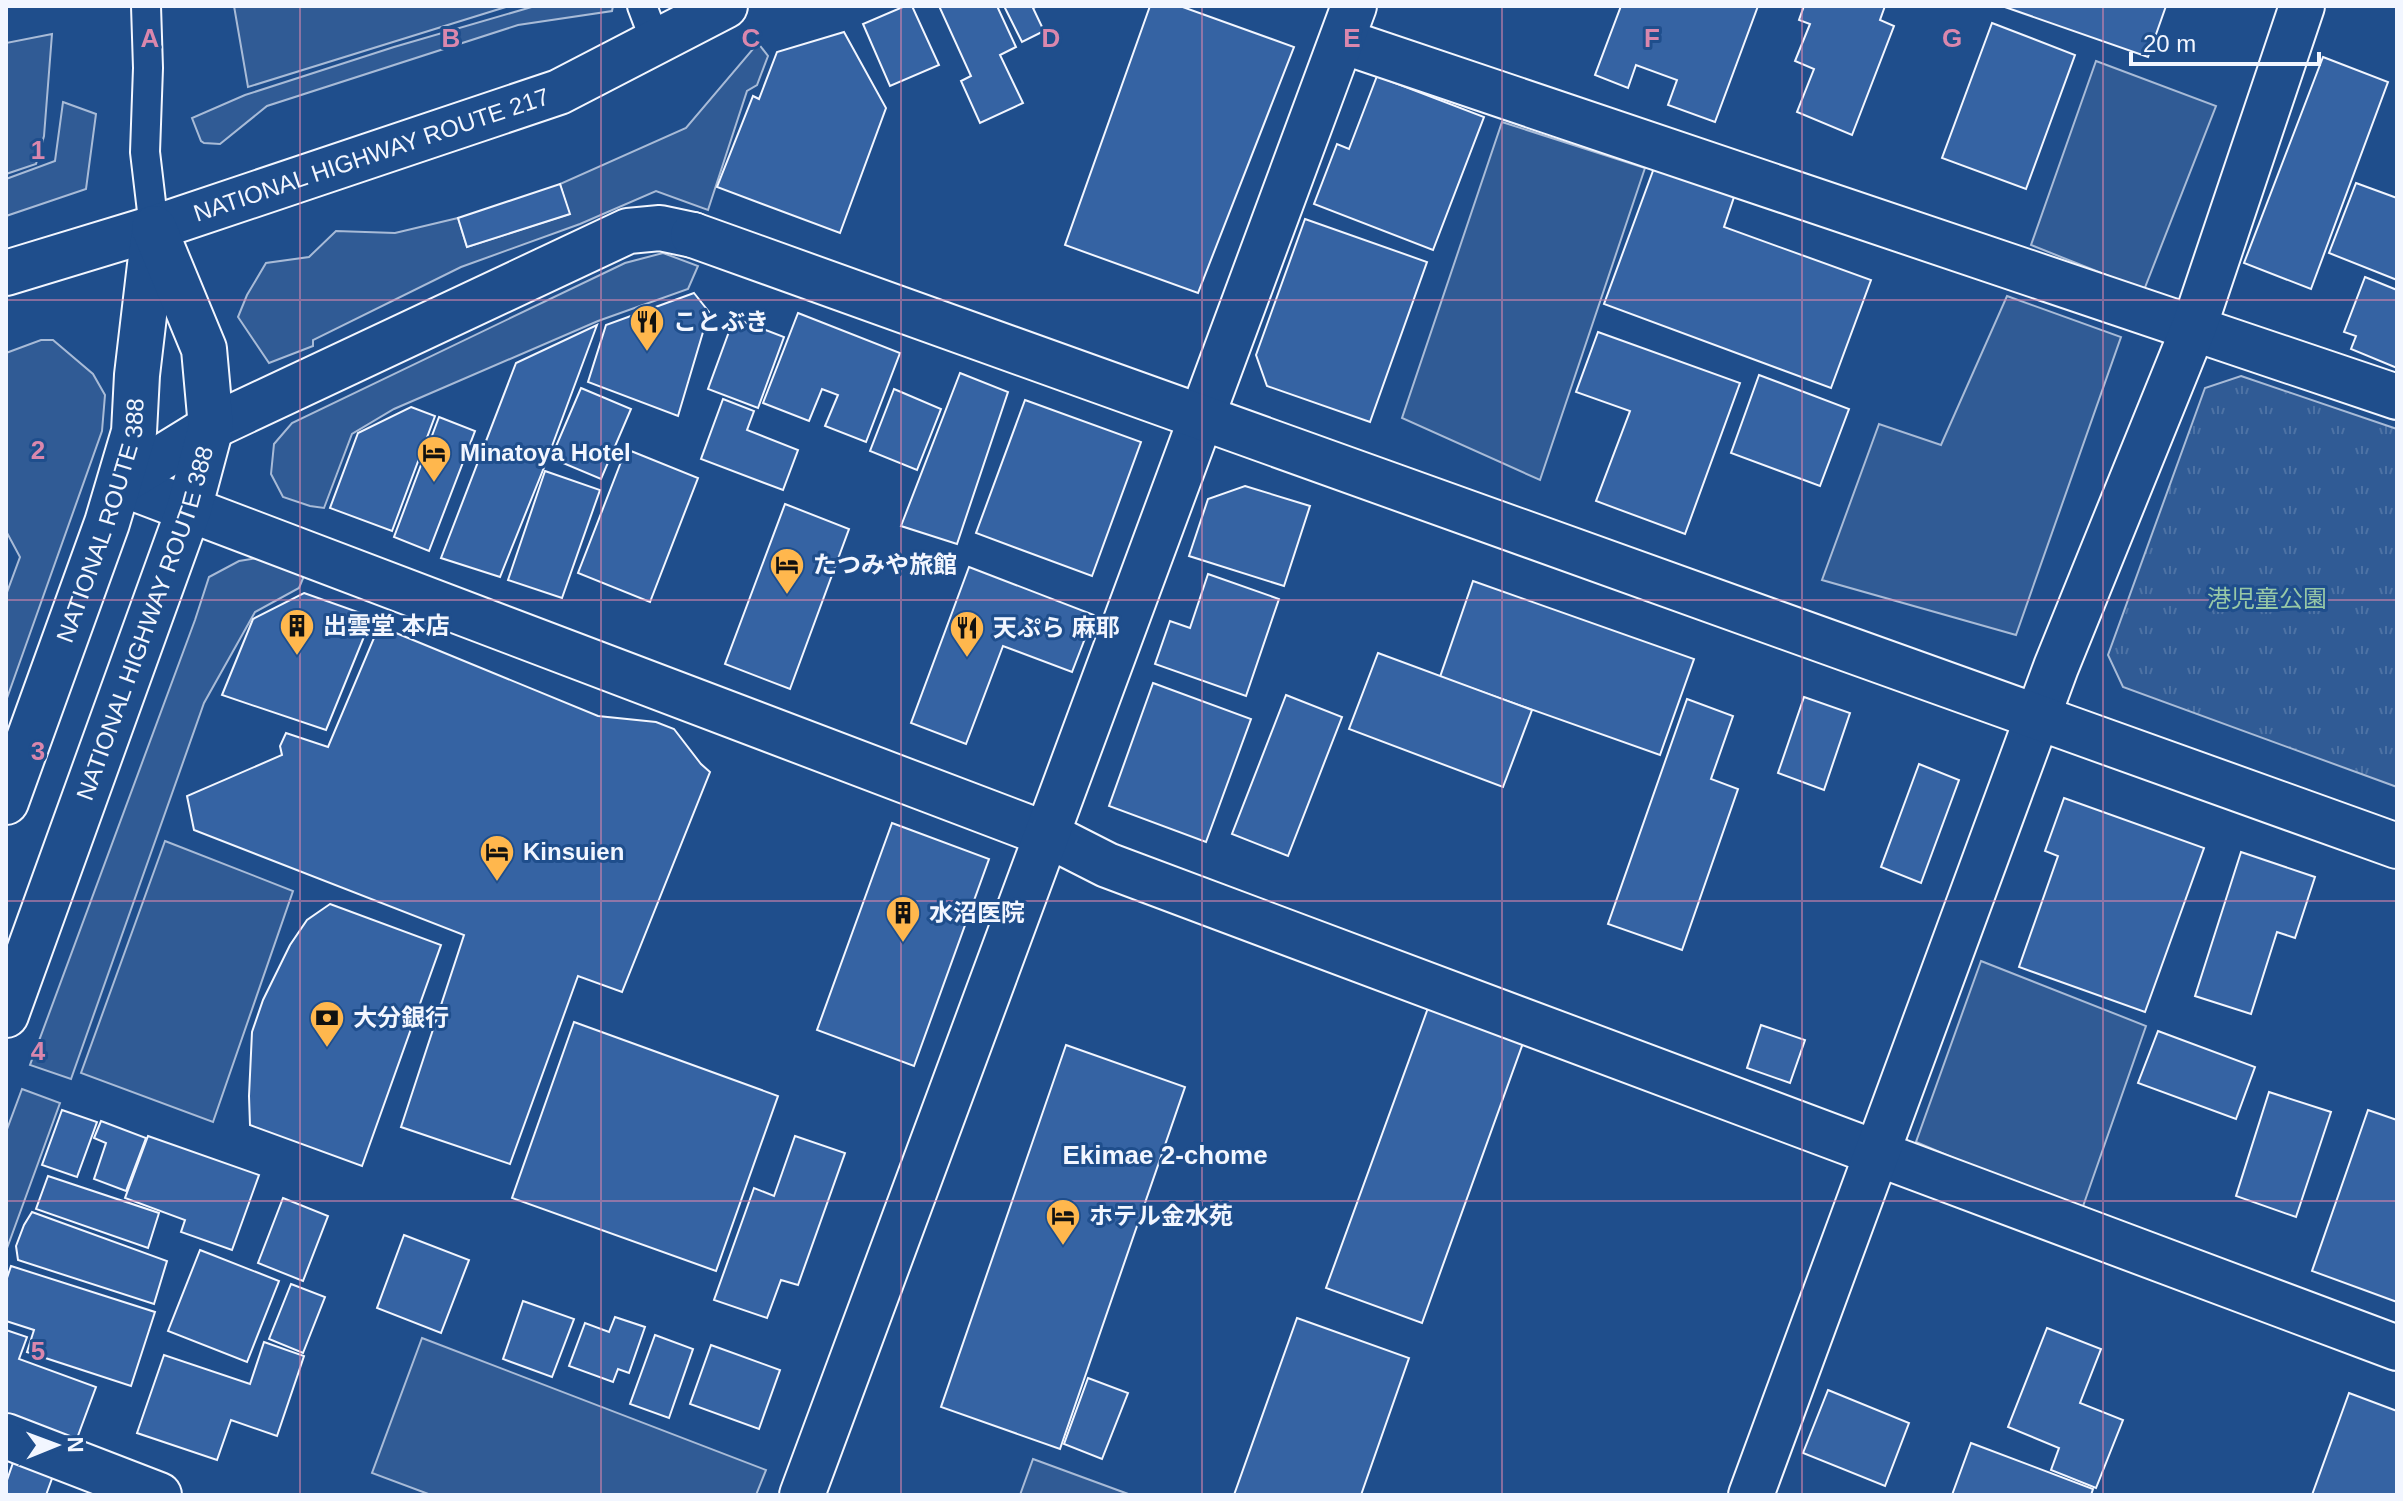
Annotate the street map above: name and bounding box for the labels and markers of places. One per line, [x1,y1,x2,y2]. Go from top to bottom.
restaurant icon: ことぶき [628,303,666,353]
place label: ことぶき [673,308,769,335]
hotel icon: Minatoya Hotel [415,434,453,484]
place label: Minatoya Hotel [460,439,631,466]
hotel icon: たつみや旅館 [768,546,806,596]
place label: たつみや旅館 [813,551,957,578]
building icon: 出雲堂 本店 [278,607,316,657]
restaurant icon: 天ぷら 麻耶 [948,609,986,659]
place label: 出雲堂 本店 [323,612,450,639]
place label: 天ぷら 麻耶 [993,614,1120,641]
hotel icon: Kinsuien [478,833,516,883]
place label: Kinsuien [523,838,624,865]
building icon: 水沼医院 [884,894,922,944]
place label: 水沼医院 [929,899,1025,926]
bank icon: 大分銀行 [308,999,346,1049]
place label: 大分銀行 [353,1004,449,1031]
hotel icon: ホテル金水苑 [1044,1197,1082,1247]
place label: ホテル金水苑 [1089,1202,1233,1229]

